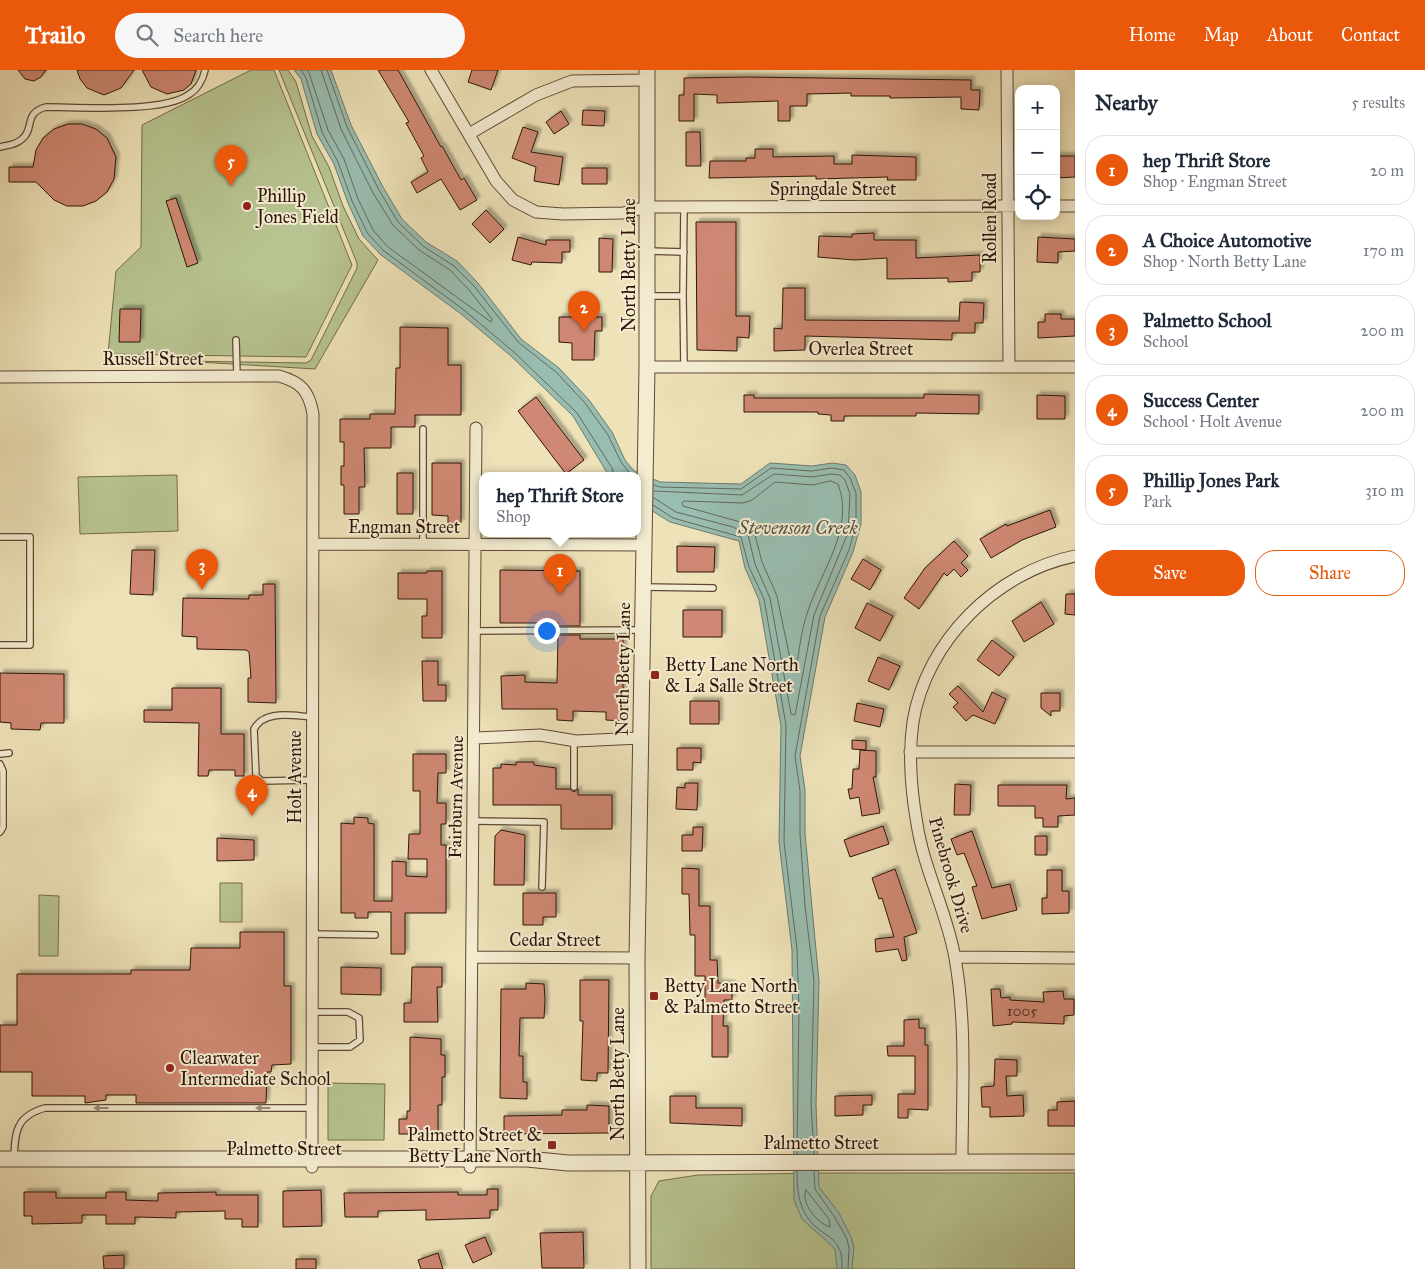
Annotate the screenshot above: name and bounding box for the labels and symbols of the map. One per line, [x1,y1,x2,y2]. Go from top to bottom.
pin: 5 [215,145,247,186]
street label: Rollen Road [979,173,1001,263]
street label: Springdale Street [770,178,897,201]
place label: Phillip Jones Field [255,185,339,229]
street label: North Betty Lane [618,198,640,332]
marker: Phillip Jones Field [241,200,253,212]
pin: 2 [568,291,600,332]
street label: Overlea Street [809,338,914,360]
street label: Russell Street [102,348,204,370]
street label: Engman Street [348,516,461,539]
water label: Stevenson Creek [737,516,858,539]
pin: 3 [186,549,218,590]
pin: 1 [544,554,576,595]
street label: North Betty Lane [611,602,635,736]
your location [534,618,560,644]
place label: Betty Lane North & La Salle Street [665,654,799,697]
marker: Betty Lane North & La Salle Street [649,669,661,681]
street label: Holt Avenue [284,730,306,824]
street label: Fairburn Avenue [444,735,468,859]
pin: 4 [236,775,268,816]
street label: Pinebrook Drive [924,814,978,936]
street label: Cedar Street [509,929,602,951]
place label: Betty Lane North & Palmetto Street [664,975,799,1018]
marker: Betty Lane North & Palmetto Street [648,990,660,1002]
house number: 1005 [1007,1002,1037,1020]
street label: North Betty Lane [607,1007,629,1141]
place label: Clearwater Intermediate School [180,1047,331,1090]
marker: Clearwater Intermediate School [164,1062,176,1074]
one-way arrow [92,1104,108,1112]
one-way arrow [255,1104,271,1112]
place label: Palmetto Street & Betty Lane North [407,1124,542,1167]
street label: Palmetto Street [763,1132,879,1154]
street label: Palmetto Street [226,1138,342,1160]
marker: Palmetto Street & Betty Lane North [546,1139,558,1151]

